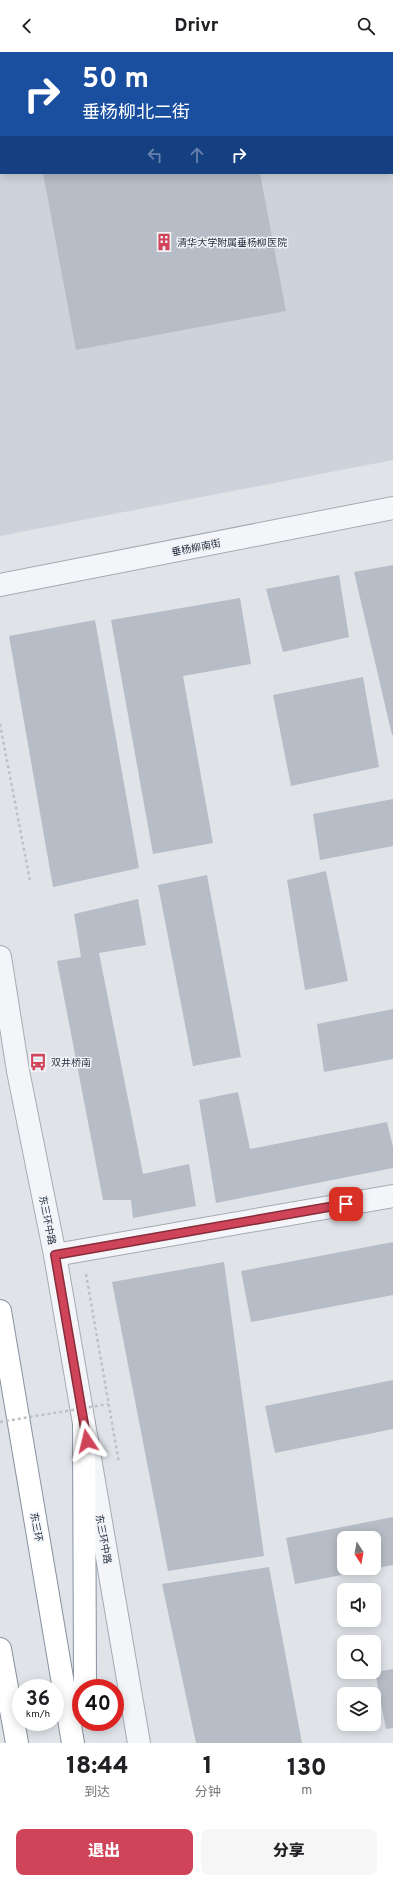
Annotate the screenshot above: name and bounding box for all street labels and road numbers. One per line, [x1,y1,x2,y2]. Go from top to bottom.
street label: 垂杨柳南街 [171,537,222,560]
street label: 东三环中路 [35,1195,58,1246]
street label: 东三环 [27,1511,45,1543]
street label: 东三环中路 [92,1514,113,1565]

